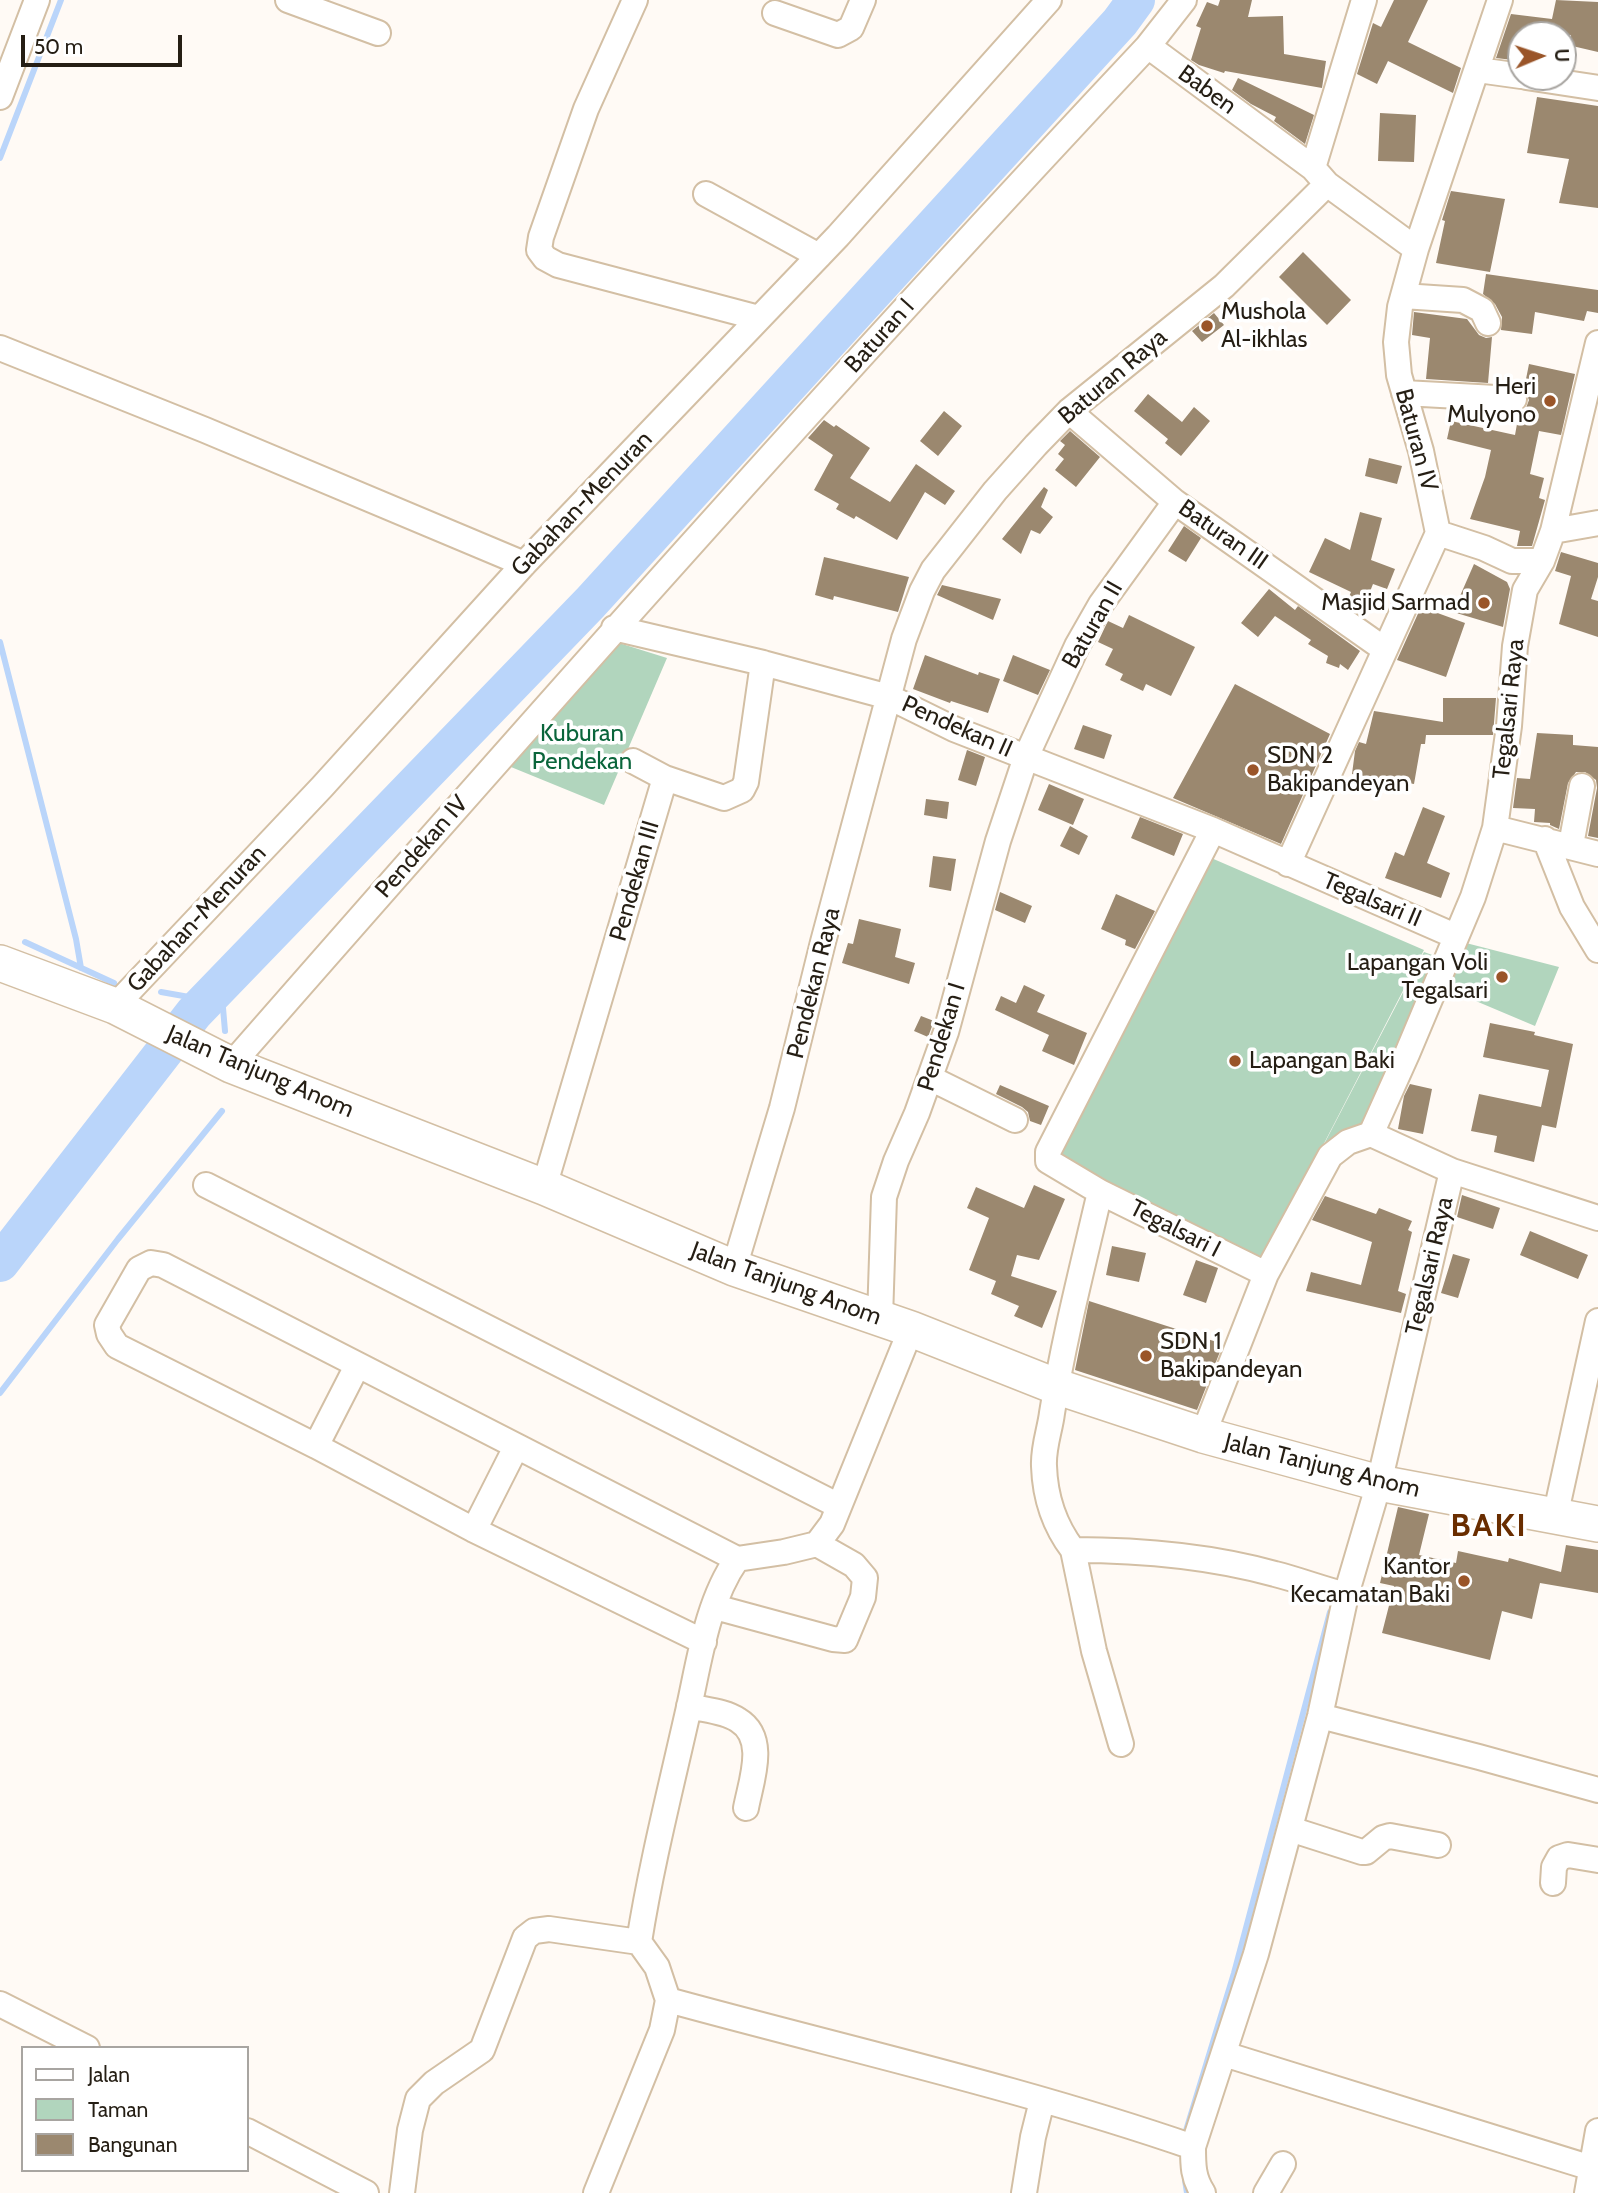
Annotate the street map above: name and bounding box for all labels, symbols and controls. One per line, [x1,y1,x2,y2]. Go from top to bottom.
scale bar [24,21,186,65]
north arrow [1507,21,1577,91]
text: 50 m [34,34,83,59]
text: U [1550,48,1573,63]
street label: Baben [1172,59,1242,121]
street label: Baturan I [839,293,921,379]
place label: Mushola Al-ikhlas [1221,298,1307,354]
marker: Mushola Al-ikhlas [1199,318,1215,334]
street label: Baturan Raya [1053,323,1173,431]
place label: Heri Mulyono [1447,373,1536,429]
street label: Baturan IV [1389,386,1443,494]
marker: Heri Mulyono [1542,393,1558,409]
street label: Gabahan-Menuran [505,426,659,582]
street label: Baturan III [1173,494,1273,576]
street label: Baturan II [1056,576,1130,674]
place label: Masjid Sarmad [1321,589,1470,617]
marker: Masjid Sarmad [1476,595,1492,611]
street label: Tegalsari Raya [1487,638,1531,780]
street label: Pendekan II [897,690,1017,764]
park label: Kuburan Pendekan [532,720,632,776]
place label: SDN 2 Bakipandeyan [1267,742,1409,798]
marker: SDN 2 Bakipandeyan [1245,762,1261,778]
street label: Pendekan IV [370,790,474,904]
street label: Pendekan III [604,817,666,945]
street label: Gabahan-Menuran [122,840,272,998]
street label: Tegalsari II [1318,866,1426,934]
street label: Pendekan Raya [781,905,847,1061]
place label: Lapangan Voli Tegalsari [1347,949,1488,1005]
marker: Lapangan Voli Tegalsari [1494,969,1510,985]
street label: Pendekan I [912,979,972,1095]
street label: Jalan Tanjung Anom [162,1020,358,1124]
place label: Lapangan Baki [1249,1047,1395,1075]
marker: Lapangan Baki [1227,1053,1243,1069]
street label: Tegalsari I [1125,1194,1225,1264]
street label: Tegalsari Raya [1400,1194,1460,1338]
street label: Jalan Tanjung Anom [687,1236,885,1332]
place label: SDN 1 Bakipandeyan [1160,1328,1302,1384]
marker: SDN 1 Bakipandeyan [1138,1348,1154,1364]
street label: Jalan Tanjung Anom [1221,1428,1423,1504]
district label: BAKI [1451,1508,1527,1546]
place label: Kantor Kecamatan Baki [1290,1553,1450,1609]
marker: Kantor Kecamatan Baki [1456,1573,1472,1589]
legend [21,2046,248,2172]
text: Jalan [88,2062,130,2087]
text: Taman [88,2097,148,2122]
text: Bangunan [88,2132,177,2157]

